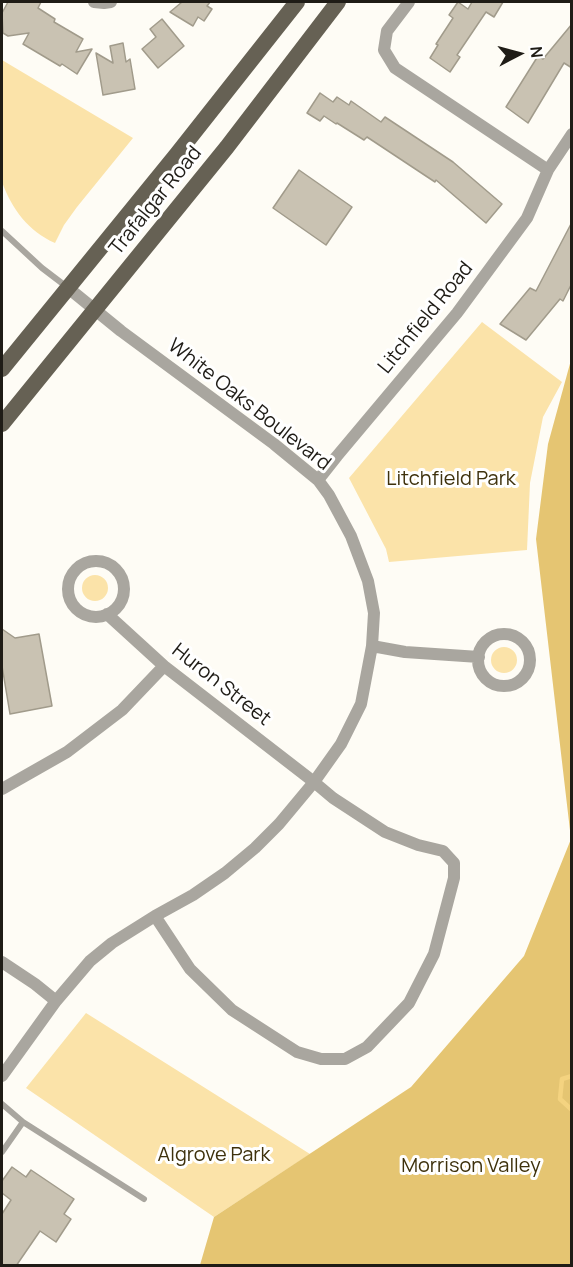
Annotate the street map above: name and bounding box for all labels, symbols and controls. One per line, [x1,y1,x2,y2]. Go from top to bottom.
north arrow [489,24,549,84]
text: N [525,45,548,59]
street label: Trafalgar Road [105,142,207,260]
street label: Litchfield Road [374,257,478,379]
street label: White Oaks Boulevard [163,334,335,476]
park label: Litchfield Park [386,467,516,491]
street label: Huron Street [167,639,275,731]
park label: Algrove Park [158,1143,270,1167]
park label: Morrison Valley [401,1154,541,1178]

